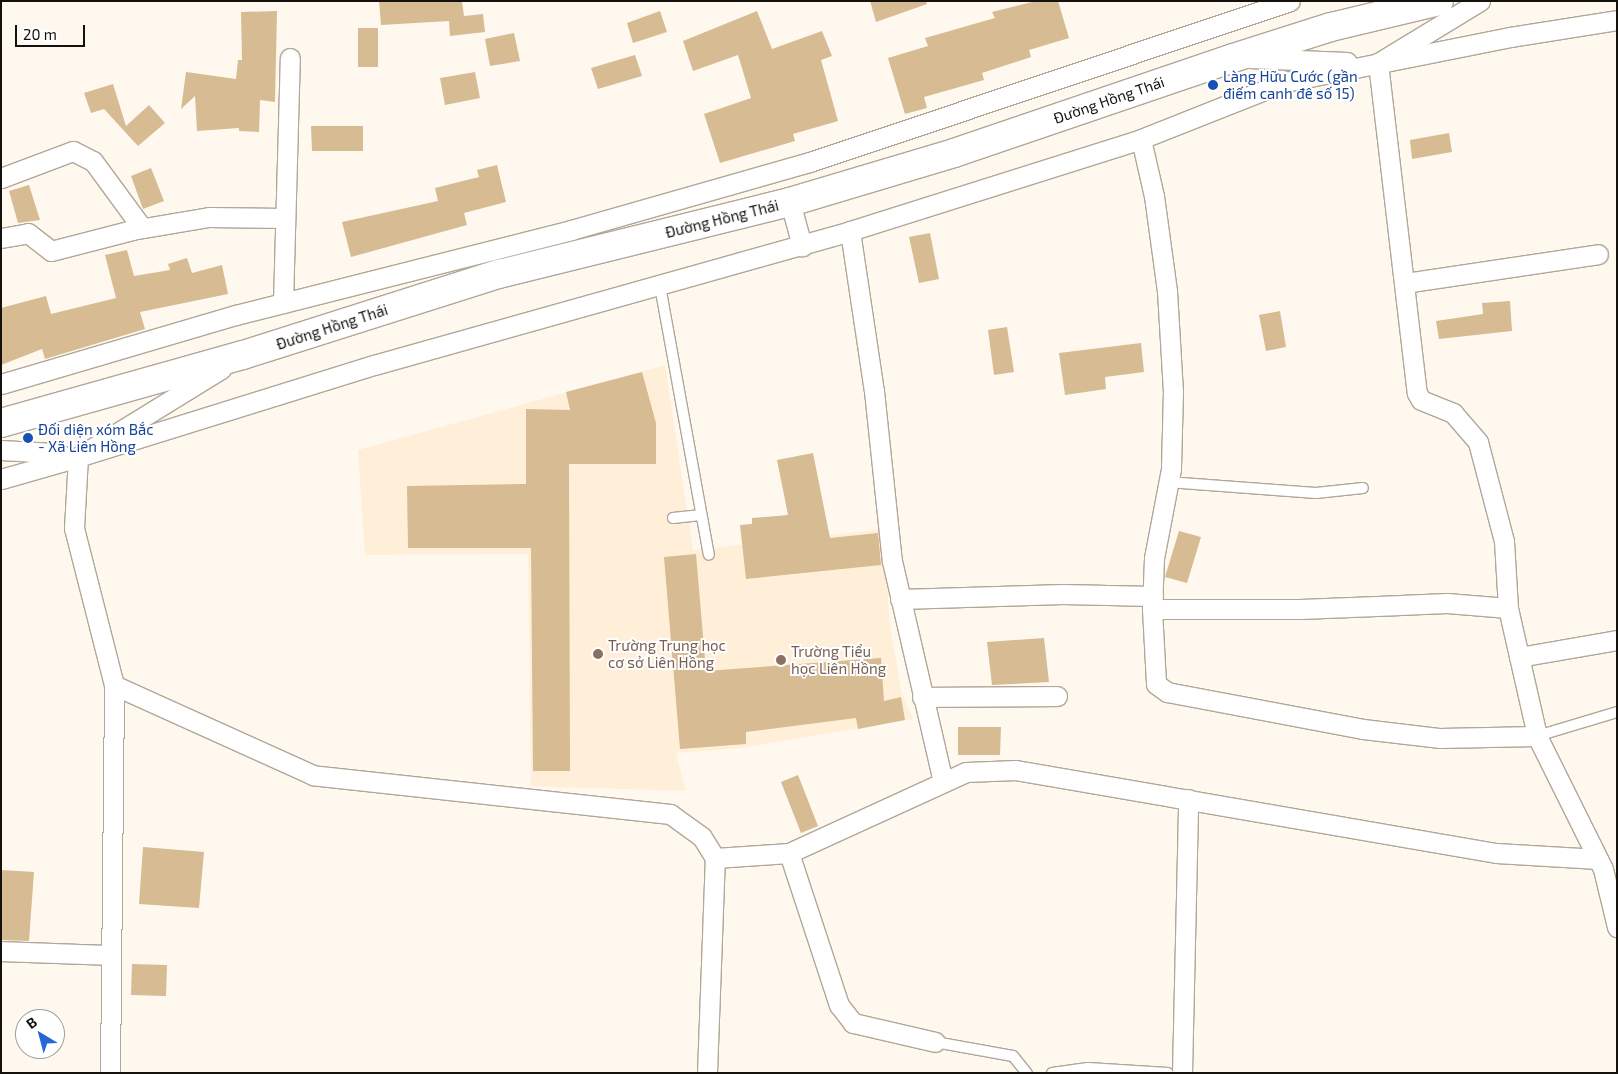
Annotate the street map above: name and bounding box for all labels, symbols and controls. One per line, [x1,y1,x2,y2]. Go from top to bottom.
scale bar [18,15,88,47]
text: 20 m [23,25,57,43]
place label: Làng Hữu Cước (gần điếm canh đê số 15) [1223,67,1358,102]
street label: Đường Hồng Thái [1051,73,1167,127]
marker: Làng Hữu Cước (gần điếm canh đê số 15) [1207,79,1219,91]
street label: Đường Hồng Thái [663,196,781,242]
street label: Đường Hồng Thái [274,300,390,354]
place label: Đối diện xóm Bắc - Xã Liên Hồng [38,420,154,455]
marker: Đối diện xóm Bắc - Xã Liên Hồng [22,432,34,444]
place label: Trường Trung học cơ sở Liên Hồng [608,636,726,671]
place label: Trường Tiểu học Liên Hồng [791,642,886,677]
marker: Trường Trung học cơ sở Liên Hồng [592,648,604,660]
marker: Trường Tiểu học Liên Hồng [775,654,787,666]
north arrow [15,1009,65,1059]
text: B [23,1013,40,1032]

